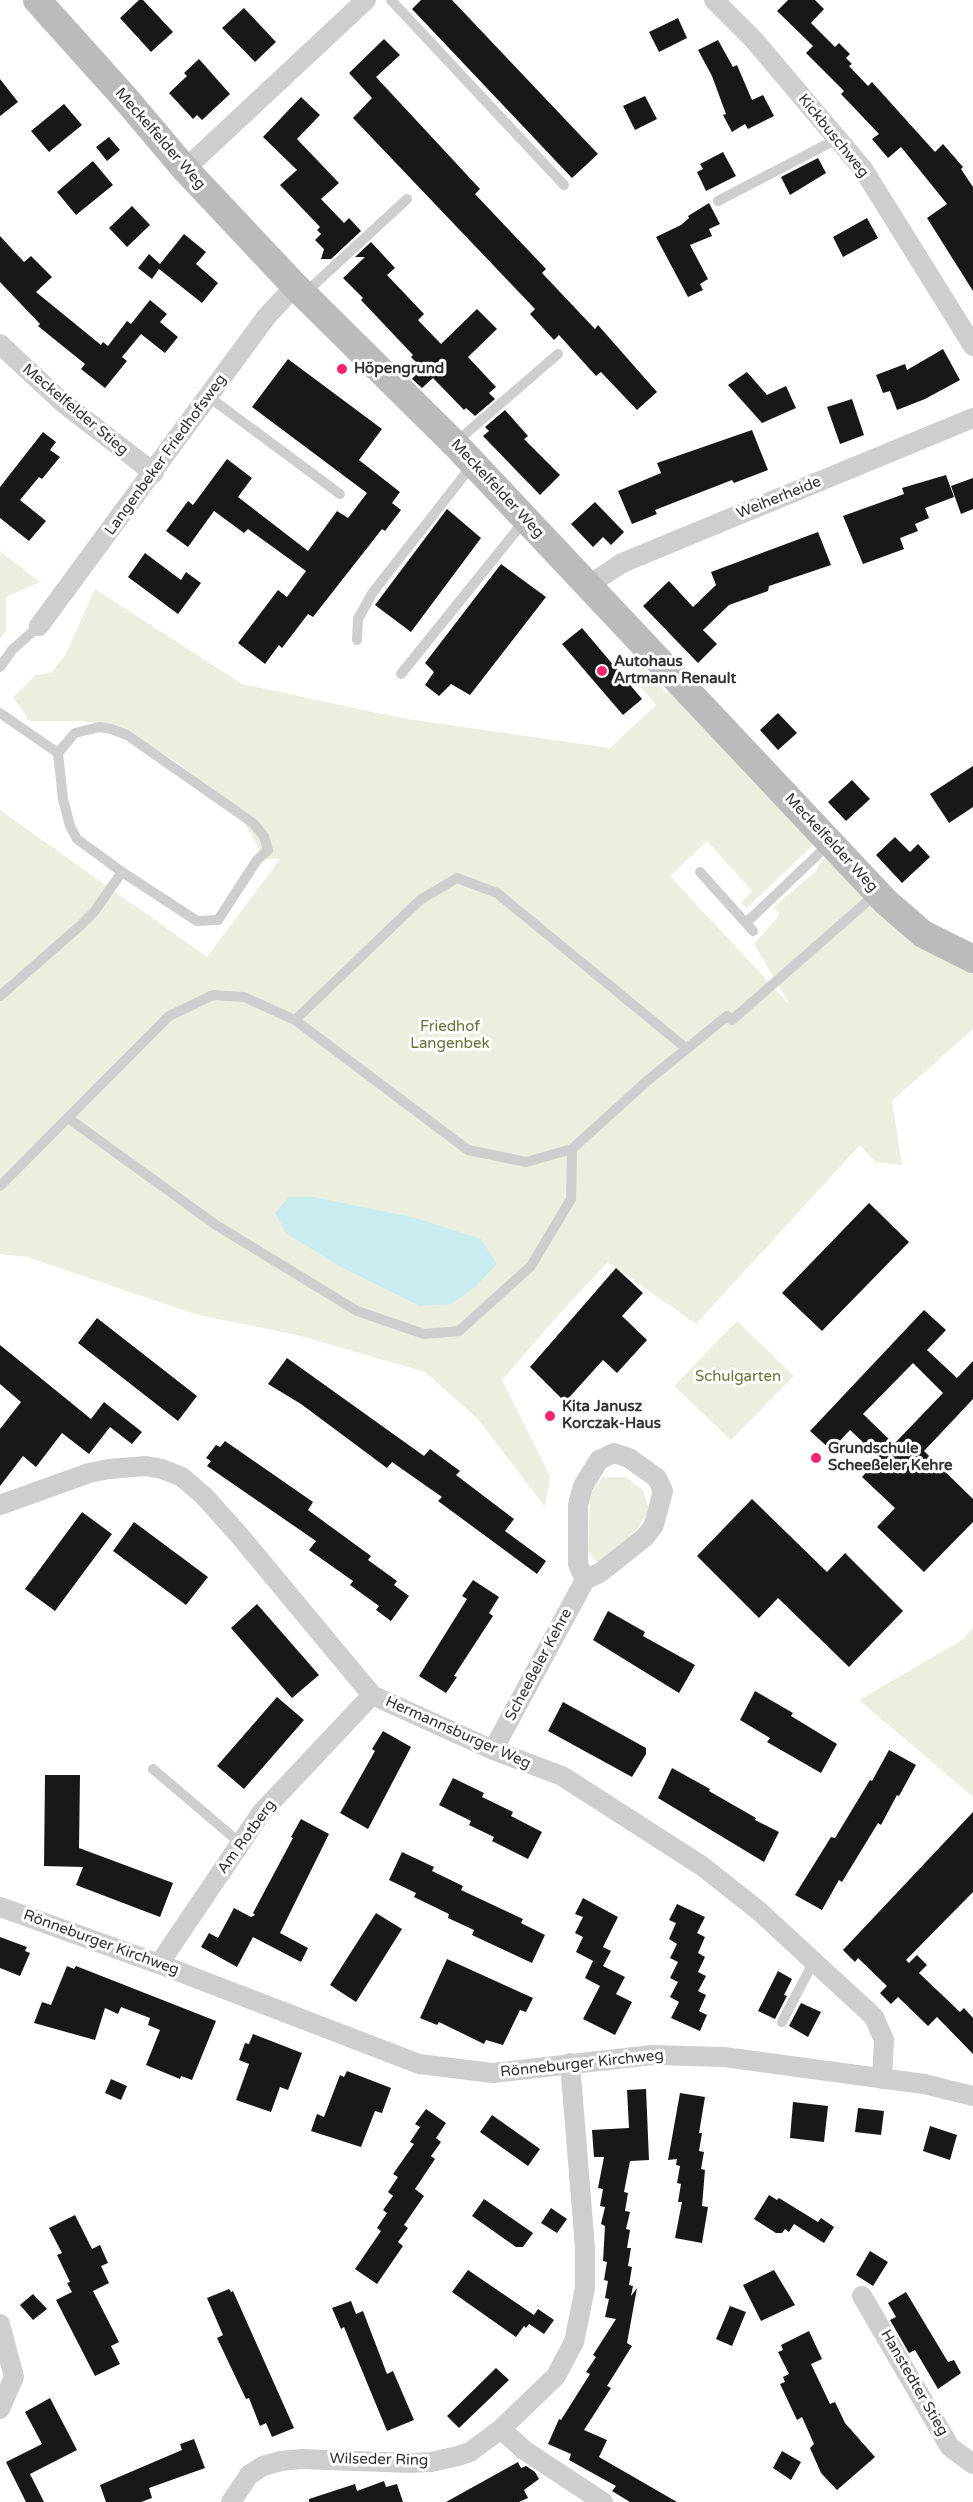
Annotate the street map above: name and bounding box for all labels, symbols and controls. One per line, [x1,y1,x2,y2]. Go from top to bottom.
street label: Meckelfelder Weg [111,85,209,193]
street label: Kickbuschweg [794,91,872,181]
place label: Höpengrund [354,360,444,378]
street label: Meckelfelder Stieg [18,361,132,459]
marker: Höpengrund [335,362,349,376]
street label: Langenbeker Friedhofsweg [102,371,230,539]
street label: Meckelfelder Weg [447,436,547,542]
street label: Weiherheide [734,473,824,523]
place label: Autohaus Artmann Renault [614,653,736,688]
marker: Autohaus Artmann Renault [595,664,609,678]
street label: Meckelfelder Weg [781,790,881,896]
park label: Friedhof Langenbek [410,1018,490,1053]
park label: Schulgarten [695,1368,781,1386]
place label: Kita Janusz Korczak-Haus [562,1398,661,1433]
marker: Kita Janusz Korczak-Haus [543,1409,557,1423]
place label: Grundschule Scheeßeler Kehre [828,1440,953,1475]
marker: Grundschule Scheeßeler Kehre [809,1451,823,1465]
street label: Scheeßeler Kehre [502,1606,576,1724]
street label: Hermannsburger Weg [383,1693,533,1773]
street label: Am Rotberg [214,1796,280,1878]
street label: Rönneburger Kirchweg [21,1906,181,1980]
street label: Rönneburger Kirchweg [499,2046,665,2082]
street label: Hanstedter Stieg [876,2327,952,2439]
street label: Wilseder Ring [329,2450,429,2470]

